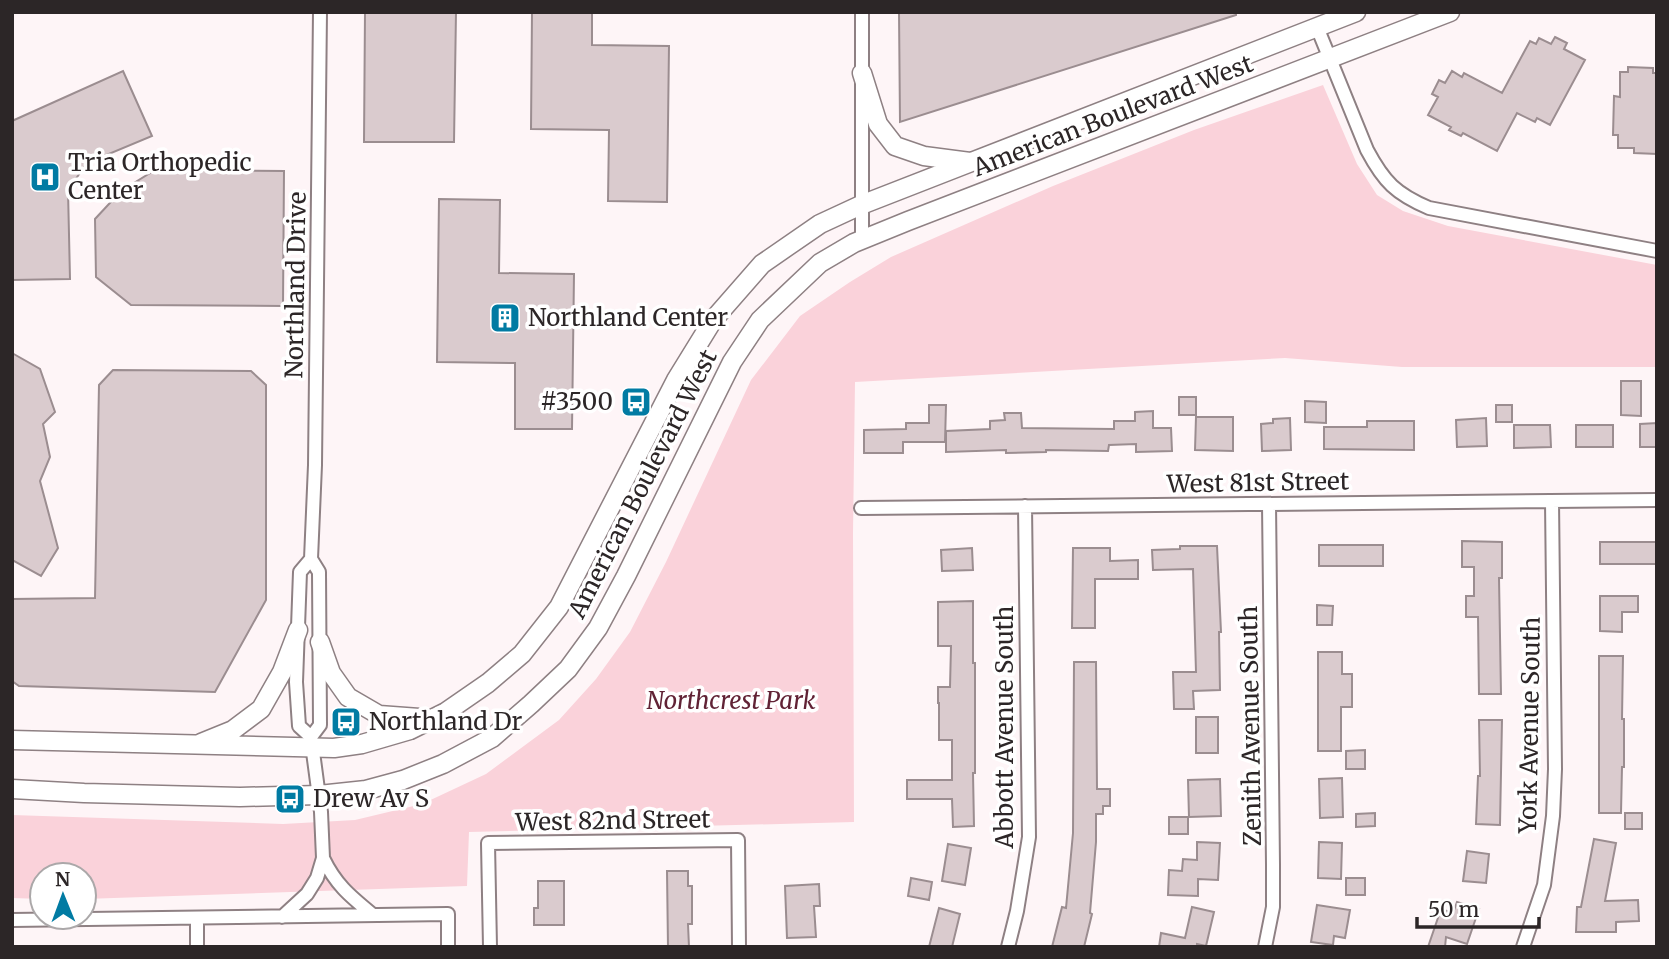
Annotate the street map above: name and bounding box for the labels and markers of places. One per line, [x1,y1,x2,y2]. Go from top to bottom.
place label: Tria Orthopedic Center [68,147,252,206]
hospital icon: Tria Orthopedic Center [28,160,62,194]
building icon: Northland Center [488,301,522,335]
place label: Northland Center [528,302,728,333]
bus stop icon: #3500 [619,385,653,419]
place label: #3500 [540,386,613,417]
bus stop icon: Northland Dr [329,705,363,739]
place label: Northland Dr [369,706,523,737]
bus stop icon: Drew Av S [273,782,307,816]
place label: Drew Av S [313,783,429,814]

